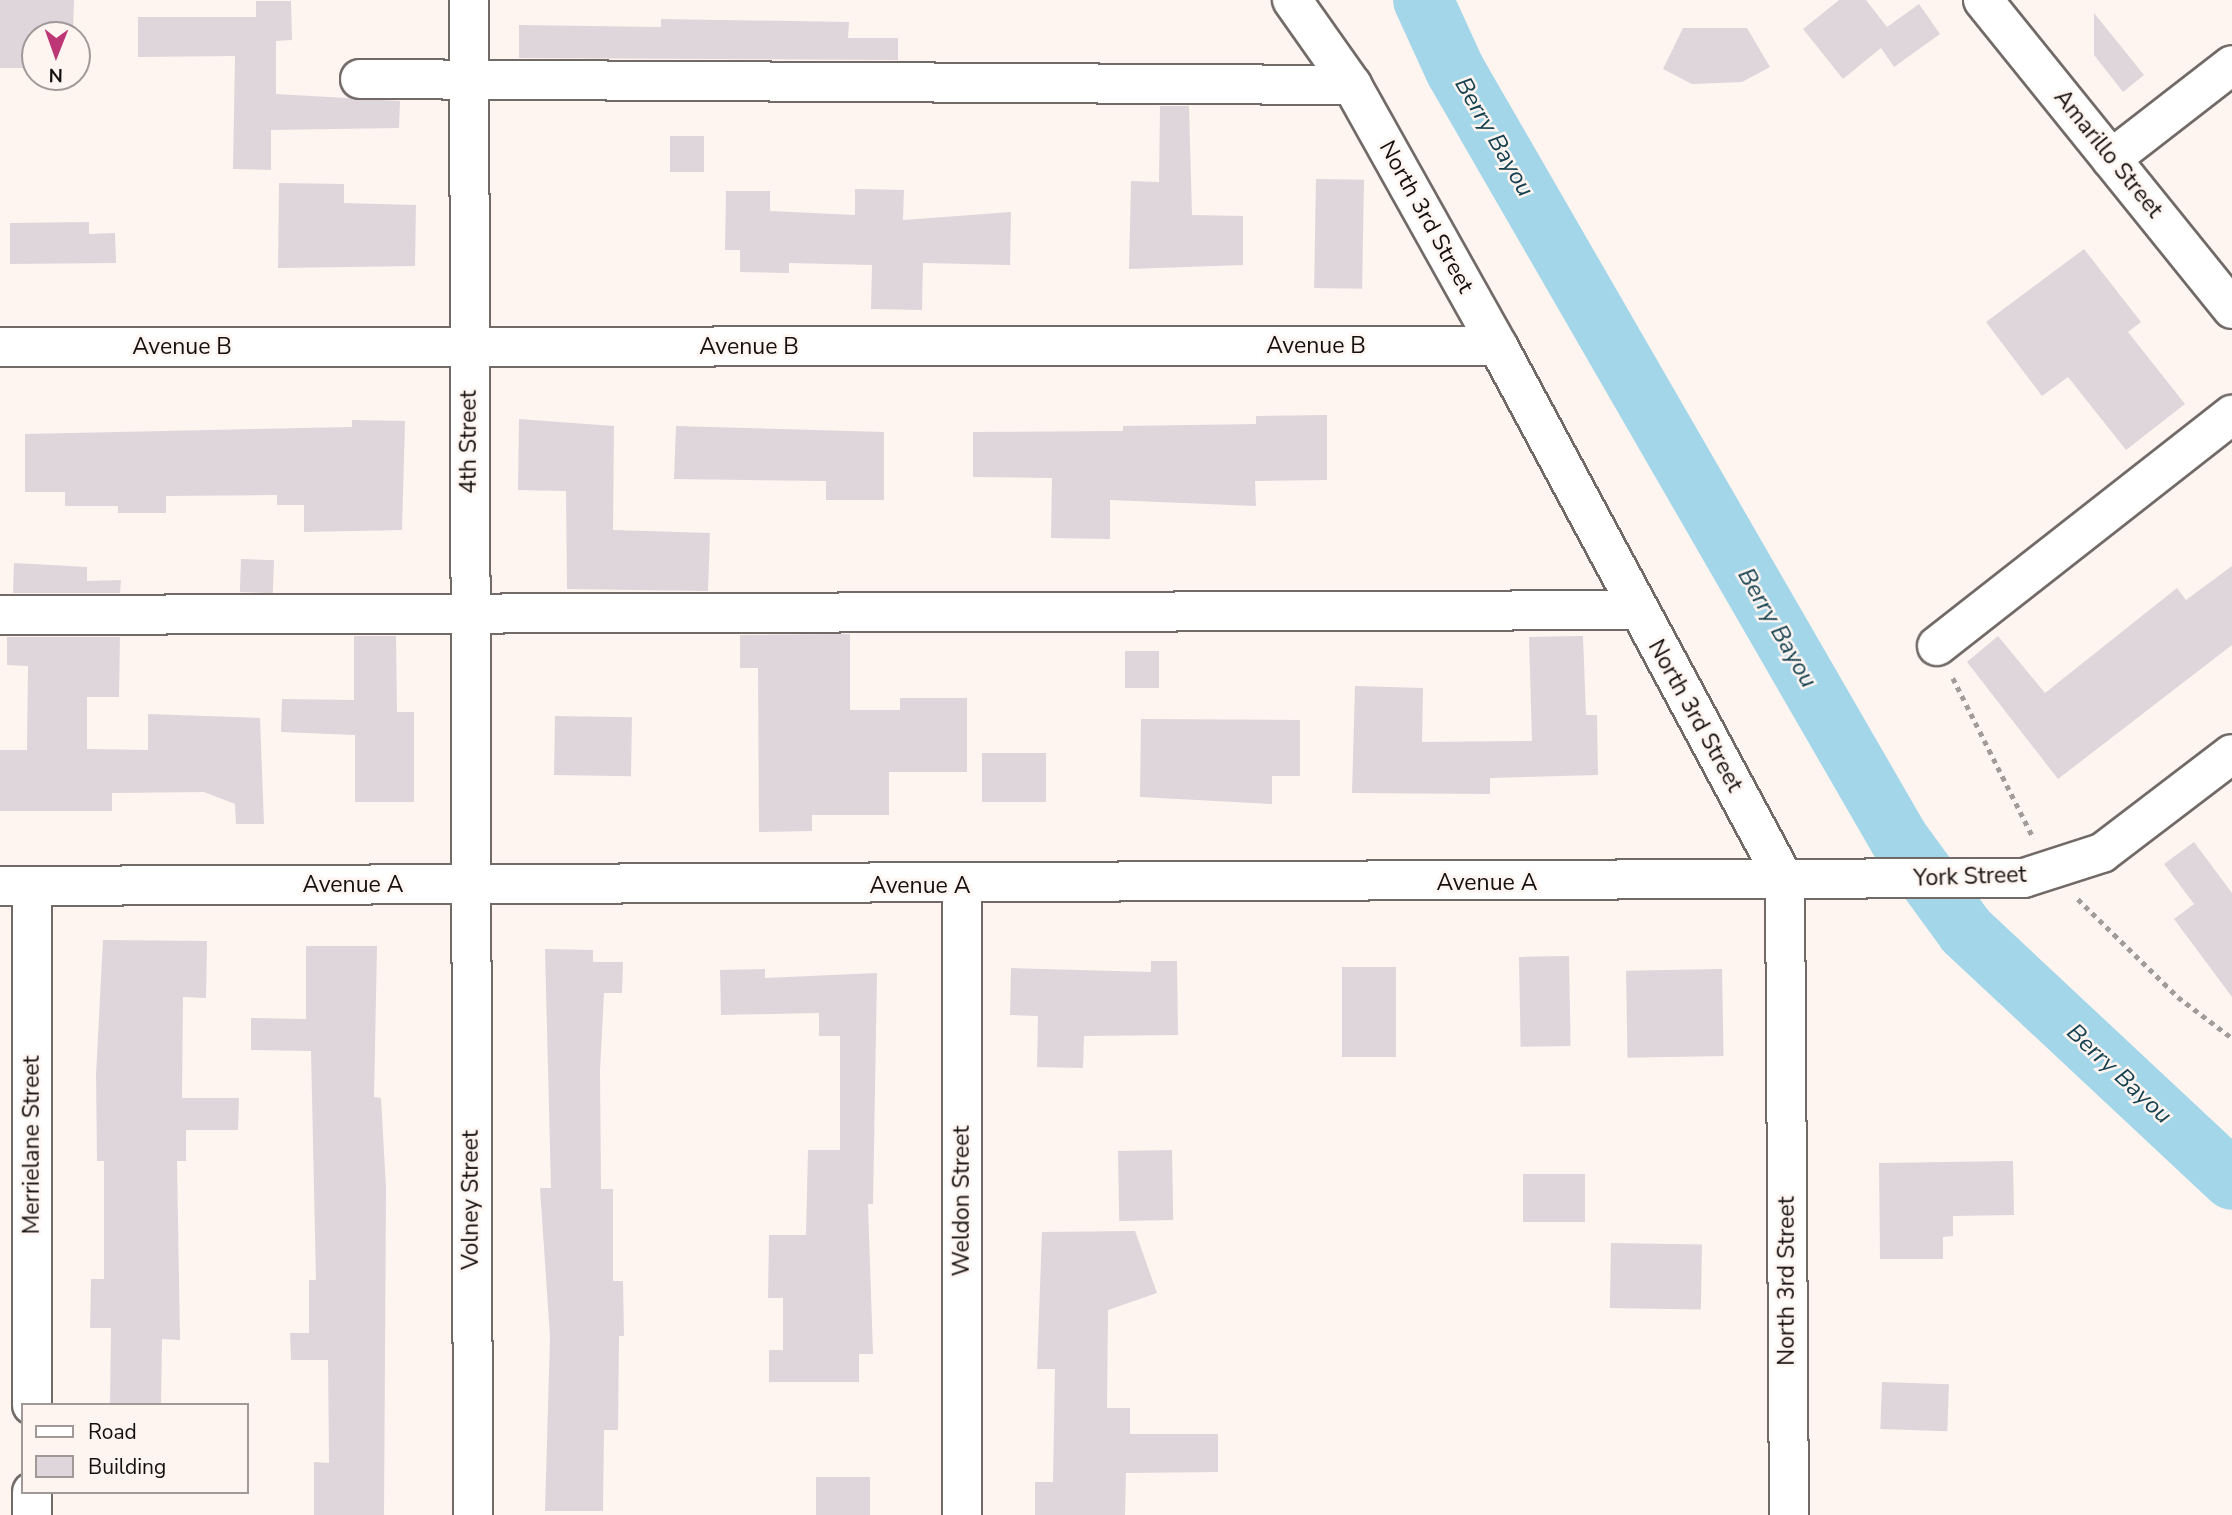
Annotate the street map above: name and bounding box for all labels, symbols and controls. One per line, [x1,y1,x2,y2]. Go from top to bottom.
north arrow [21,21,91,91]
text: N [48,62,63,88]
water label: Berry Bayou [1448,72,1540,202]
street label: Amarillo Street [2048,84,2168,224]
street label: North 3rd Street [1373,136,1479,298]
street label: Avenue B [1266,332,1366,360]
street label: Avenue B [132,333,232,361]
street label: Avenue B [699,333,799,361]
street label: 4th Street [455,390,483,494]
water label: Berry Bayou [1731,563,1823,693]
street label: North 3rd Street [1642,635,1748,797]
street label: York Street [1913,861,2027,893]
street label: Avenue A [1437,869,1537,897]
street label: Avenue A [303,871,403,899]
street label: Avenue A [870,872,970,900]
water label: Berry Bayou [2060,1018,2178,1130]
street label: Merrielane Street [18,1056,46,1234]
street label: Weldon Street [948,1126,976,1276]
street label: Volney Street [457,1130,485,1270]
street label: North 3rd Street [1773,1196,1801,1366]
legend [21,1403,248,1494]
text: Road [88,1418,137,1446]
text: Building [88,1453,166,1481]

